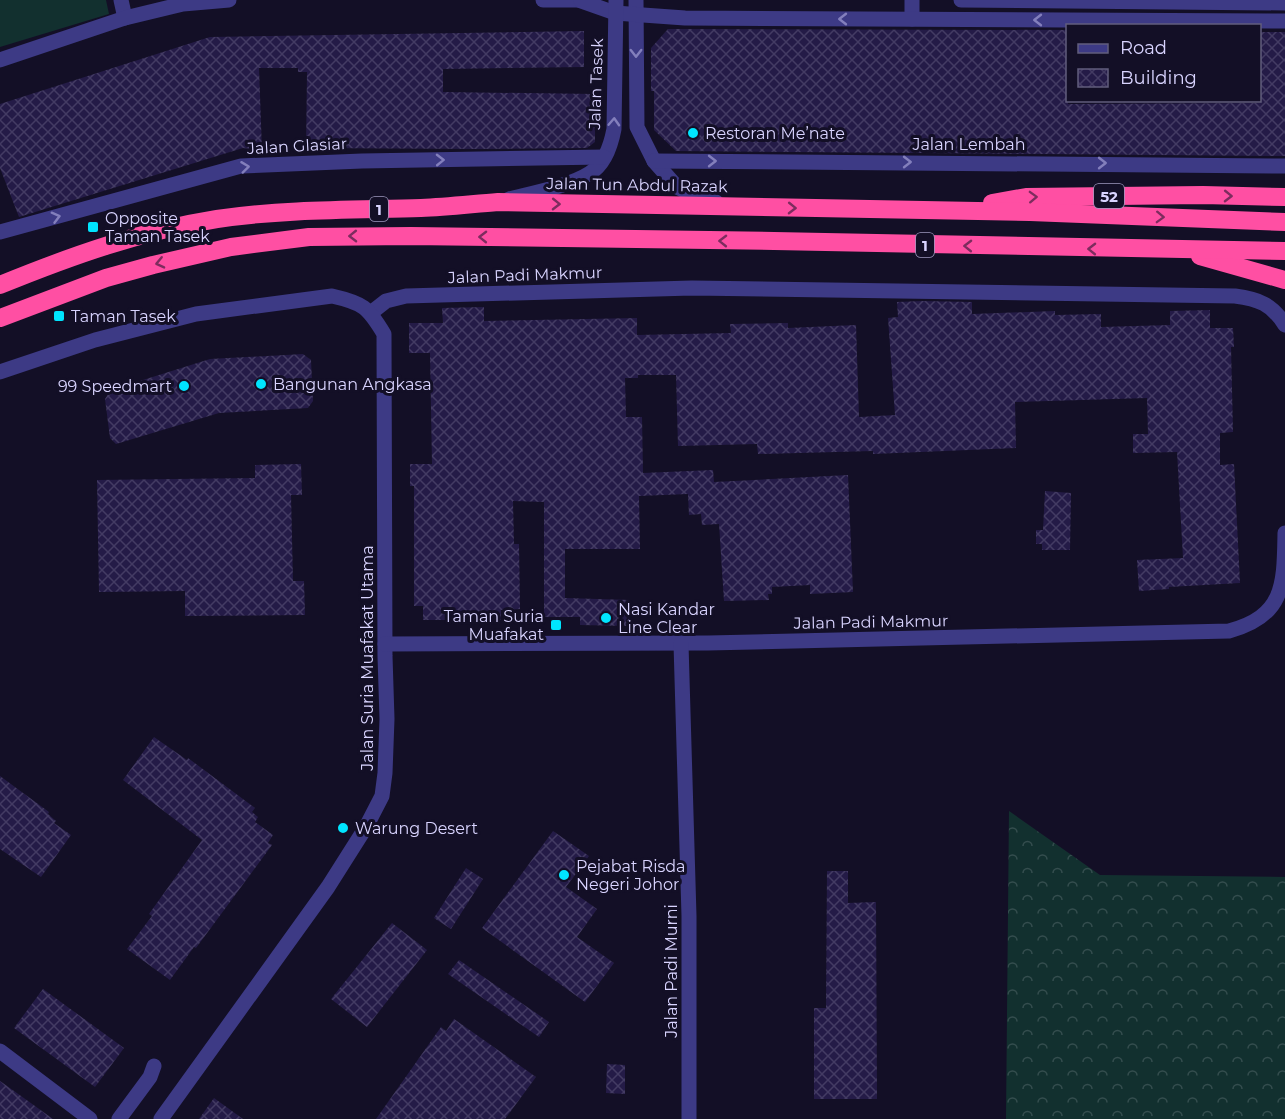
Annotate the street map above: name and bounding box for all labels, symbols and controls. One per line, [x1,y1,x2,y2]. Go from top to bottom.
one-way arrow [838,13,847,25]
one-way arrow [1033,14,1042,26]
legend [1066,24,1261,102]
text: Road [1120,37,1167,59]
street label: Jalan Tasek [585,38,607,131]
one-way arrow [630,48,642,57]
text: Building [1120,67,1197,89]
one-way arrow [607,117,620,126]
place label: Restoran Me’nate [705,124,845,143]
marker: Restoran Me’nate [686,126,700,140]
street label: Jalan Glasiar [245,134,348,158]
street label: Jalan Lembah [911,135,1026,154]
one-way arrow [435,154,444,166]
one-way arrow [708,155,717,167]
one-way arrow [903,156,912,168]
one-way arrow [1098,157,1107,169]
one-way arrow [240,161,249,174]
street label: Jalan Tun Abdul Razak [545,174,728,196]
road number: 52 [1094,184,1124,208]
one-way arrow [1224,189,1233,202]
one-way arrow [1029,191,1038,204]
road number: 1 [370,197,388,221]
one-way arrow [552,197,561,210]
one-way arrow [788,202,797,214]
place label: Opposite Taman Tasek [105,209,210,246]
one-way arrow [1156,211,1165,224]
one-way arrow [51,212,61,224]
marker: Opposite Taman Tasek [86,220,100,234]
one-way arrow [348,230,357,242]
one-way arrow [478,231,487,243]
road number: 1 [916,233,934,257]
one-way arrow [718,234,727,247]
one-way arrow [963,240,972,252]
one-way arrow [1088,243,1097,255]
one-way arrow [155,256,165,269]
street label: Jalan Padi Makmur [446,263,603,287]
place label: Taman Tasek [71,307,176,326]
marker: Taman Tasek [52,309,66,323]
place label: Bangunan Angkasa [273,375,432,394]
place label: 99 Speedmart [58,377,172,396]
marker: Bangunan Angkasa [254,377,268,391]
marker: 99 Speedmart [177,379,191,393]
street label: Jalan Suria Muafakat Utama [358,545,377,772]
place label: Nasi Kandar Line Clear [618,600,715,637]
place label: Taman Suria Muafakat [444,607,544,644]
marker: Nasi Kandar Line Clear [599,611,613,625]
street label: Jalan Padi Makmur [793,611,948,633]
marker: Taman Suria Muafakat [549,618,563,632]
place label: Warung Desert [355,819,478,838]
marker: Warung Desert [336,821,350,835]
place label: Pejabat Risda Negeri Johor [576,857,686,894]
marker: Pejabat Risda Negeri Johor [557,868,571,882]
street label: Jalan Padi Murni [662,904,681,1039]

